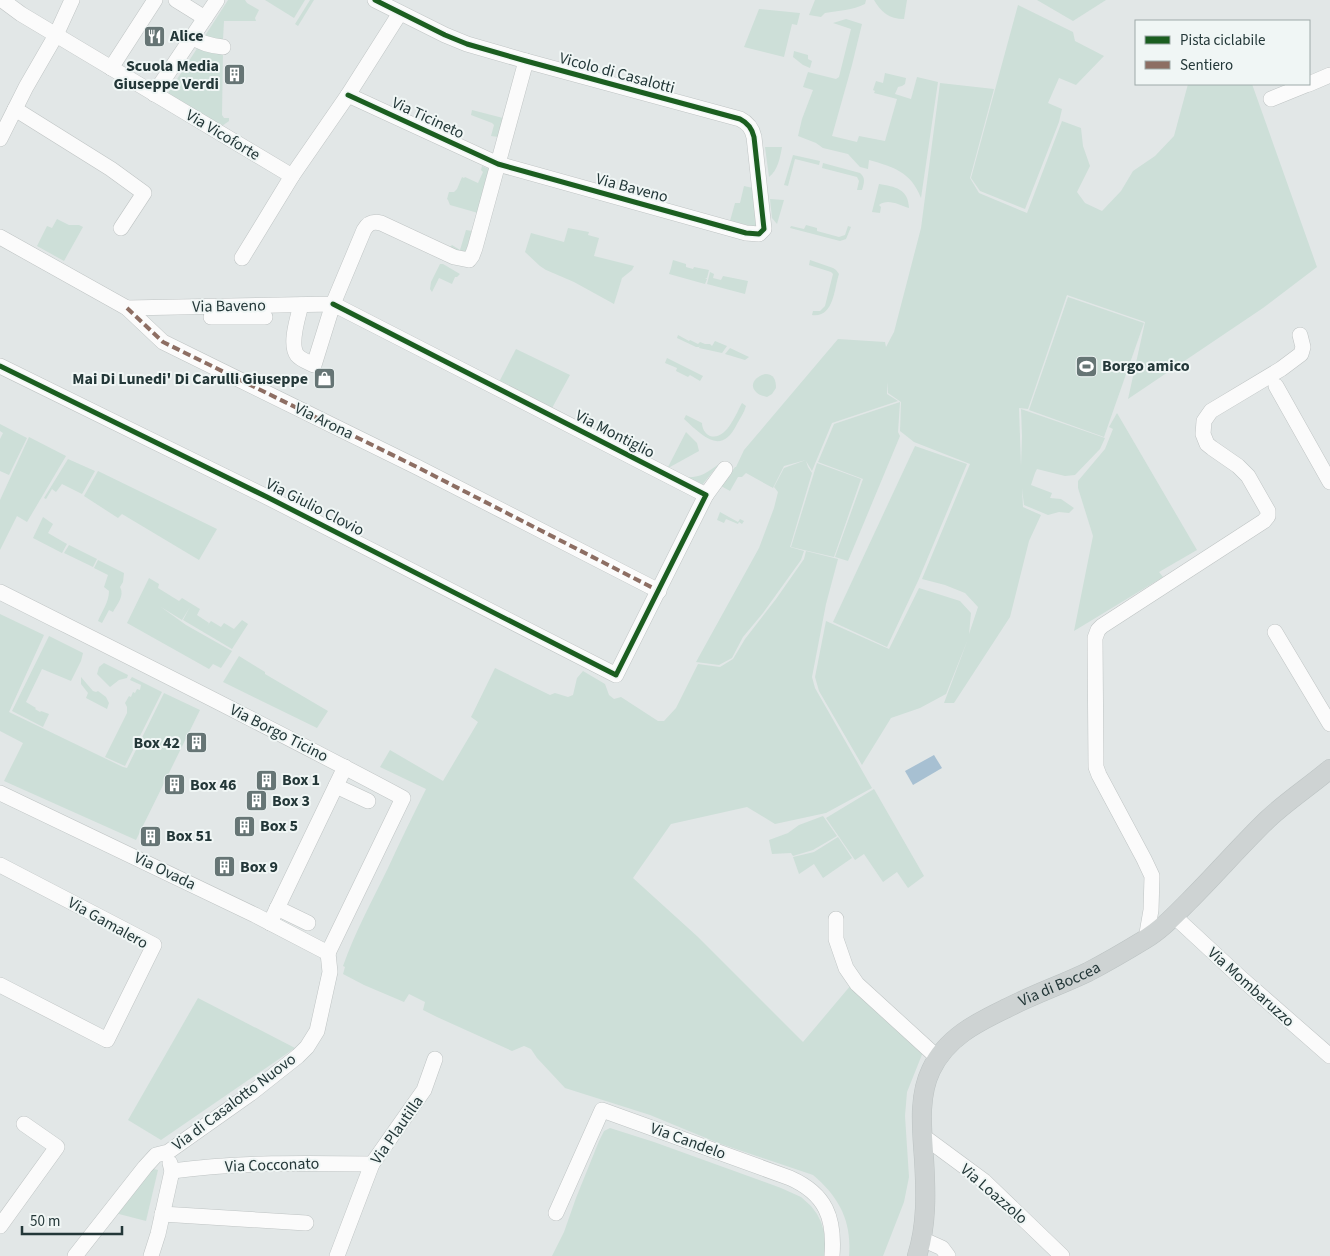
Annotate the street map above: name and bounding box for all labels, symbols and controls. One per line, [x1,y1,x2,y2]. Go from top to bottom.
legend [1135,20,1310,85]
restaurant icon: Alice [142,24,166,48]
place label: Alice [169,25,204,47]
text: Pista ciclabile [1180,30,1265,51]
street label: Vicolo di Casalotti [557,47,677,99]
place label: Scuola Media Giuseppe Verdi [113,55,219,95]
text: Sentiero [1180,55,1233,76]
building icon: Scuola Media Giuseppe Verdi [223,63,247,87]
street label: Via Ticineto [388,92,468,144]
street label: Via Vicoforte [182,104,264,166]
street label: Via Baveno [594,168,670,208]
street label: Via Baveno [192,294,266,318]
sports icon: Borgo amico [1074,354,1098,378]
place label: Borgo amico [1102,355,1190,377]
shop icon: Mai Di Lunedi' Di Carulli Giuseppe [312,367,336,391]
place label: Mai Di Lunedi' Di Carulli Giuseppe [72,368,308,390]
street label: Via Arona [291,397,357,445]
street label: Via Montiglio [571,405,659,463]
street label: Via Giulio Clovio [262,473,368,541]
street label: Via Borgo Ticino [226,699,332,767]
building icon: Box 42 [184,731,208,755]
place label: Box 42 [134,732,180,754]
building icon: Box 1 [254,768,278,792]
place label: Box 1 [282,769,320,791]
building icon: Box 46 [162,773,186,797]
place label: Box 46 [190,774,236,796]
building icon: Box 3 [244,789,268,813]
place label: Box 3 [272,790,310,812]
building icon: Box 5 [232,814,256,838]
place label: Box 5 [260,815,298,837]
building icon: Box 51 [138,824,162,848]
place label: Box 51 [166,825,212,847]
street label: Via Ovada [130,847,200,895]
building icon: Box 9 [212,855,236,879]
place label: Box 9 [240,856,278,878]
street label: Via Gamalero [64,892,152,954]
street label: Via Mombaruzzo [1203,942,1299,1032]
street label: Via di Boccea [1015,956,1104,1012]
street label: Via di Casalotto Nuovo [168,1048,300,1156]
street label: Via Plautilla [365,1091,429,1169]
street label: Via Candelo [647,1117,729,1165]
street label: Via Cocconato [224,1152,320,1178]
street label: Via Loazzolo [956,1159,1032,1229]
scale bar [22,1204,122,1236]
text: 50 m [30,1211,60,1232]

